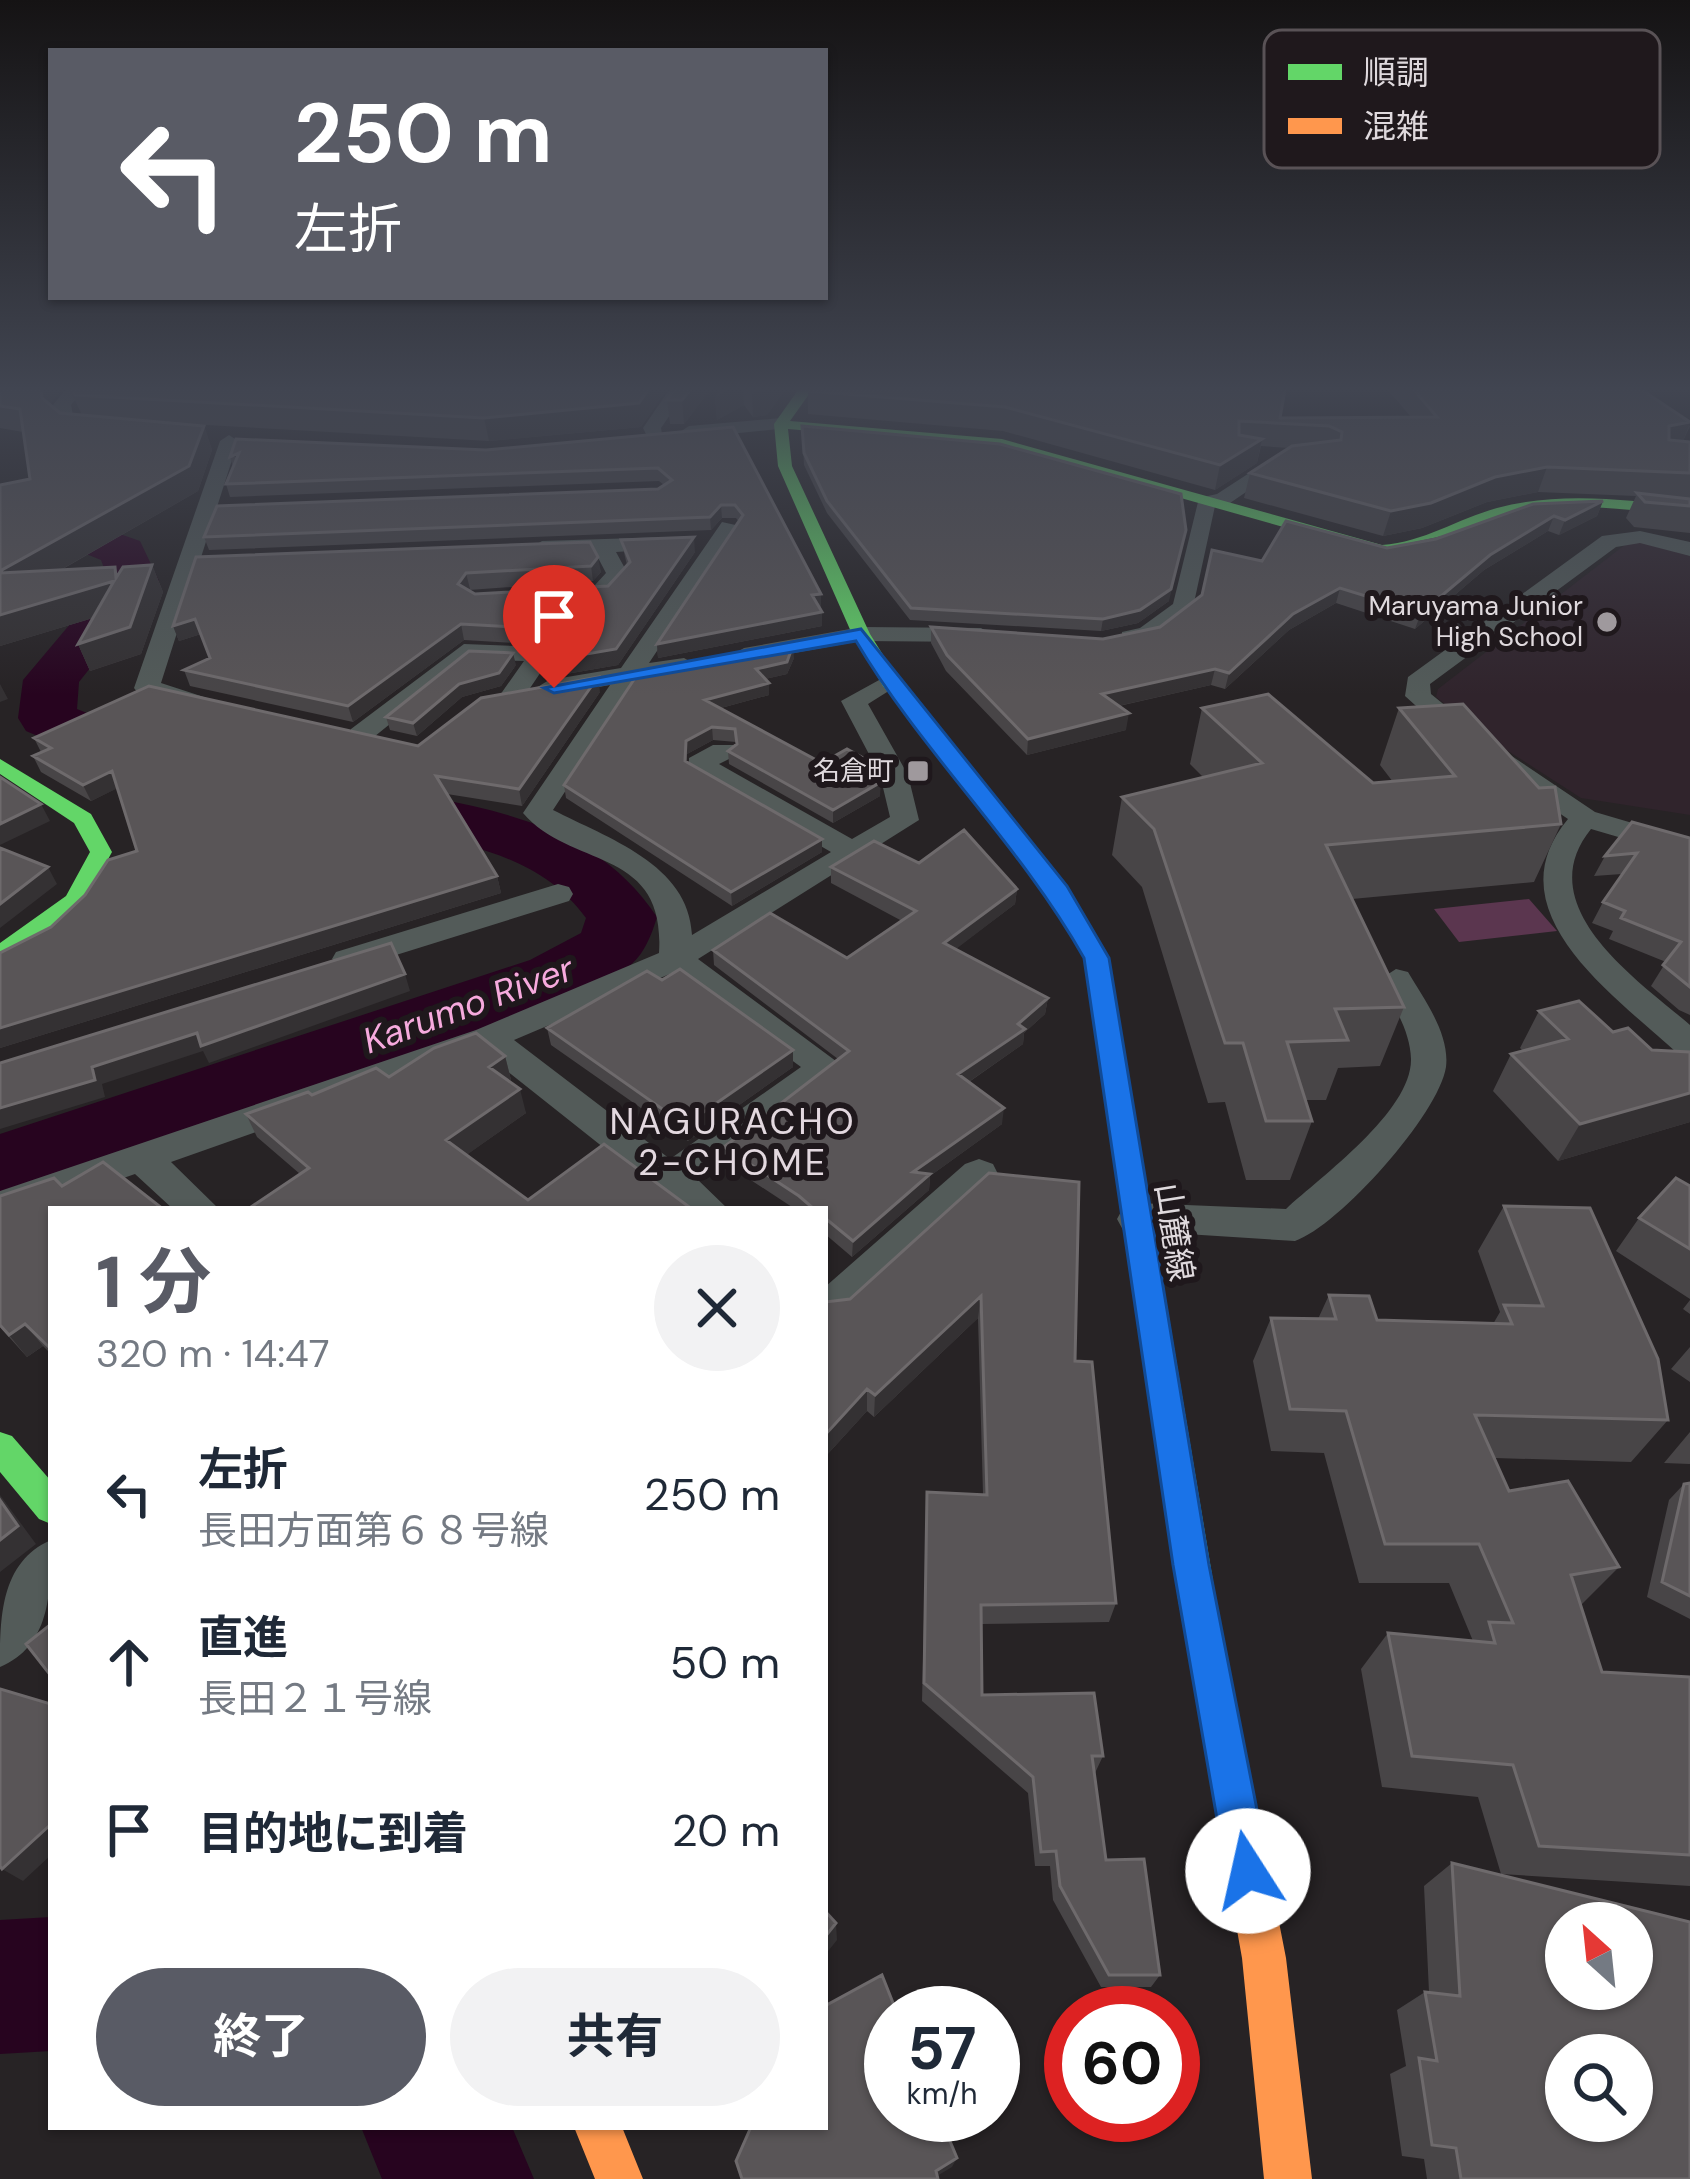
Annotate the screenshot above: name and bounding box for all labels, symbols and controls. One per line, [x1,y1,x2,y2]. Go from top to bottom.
legend [1264,30,1660,168]
text: 順調 [1363,51,1429,94]
text: 250 m [294,79,553,188]
icon: left [96,96,252,252]
text: 混雑 [1363,105,1429,148]
text: 左折 [294,194,402,265]
pin [503,565,605,688]
icon: arrive [521,583,587,649]
place label: Maruyama Junior High School [1368,588,1583,654]
marker: Maruyama Junior High School [1594,609,1620,635]
place label: 名倉町 [813,753,894,788]
marker: 名倉町 [905,758,931,784]
water label: Karumo River [357,944,581,1064]
district label: NAGURACHO 2-CHOME [609,1098,857,1186]
street label: 山麓線 [1146,1180,1203,1284]
text: 1 分 [96,1236,211,1329]
button: close [654,1245,780,1371]
text: 320 m · 14:47 [96,1328,330,1379]
text: 左折 [198,1440,288,1499]
icon: left [96,1461,162,1527]
text: 250 m [644,1465,780,1524]
text: 長田方面第６８号線 [198,1505,549,1556]
text: 直進 [198,1608,288,1667]
icon: ahead [96,1629,162,1695]
text: 50 m [670,1633,780,1692]
text: 長田２１号線 [198,1673,432,1724]
icon: arrive [96,1797,162,1863]
text: 20 m [672,1801,780,1860]
text: 目的地に到着 [198,1804,468,1863]
position arrow [1185,1808,1311,1934]
north arrow [1545,1902,1653,2010]
map controls [1545,1902,1653,2142]
button: 終了 [96,1968,426,2106]
button: 共有 [450,1968,780,2106]
speed limit sign: 60 [1044,1986,1200,2142]
text: 57 [907,2009,977,2088]
button: search [1545,2034,1653,2142]
text: km/h [907,2074,977,2113]

